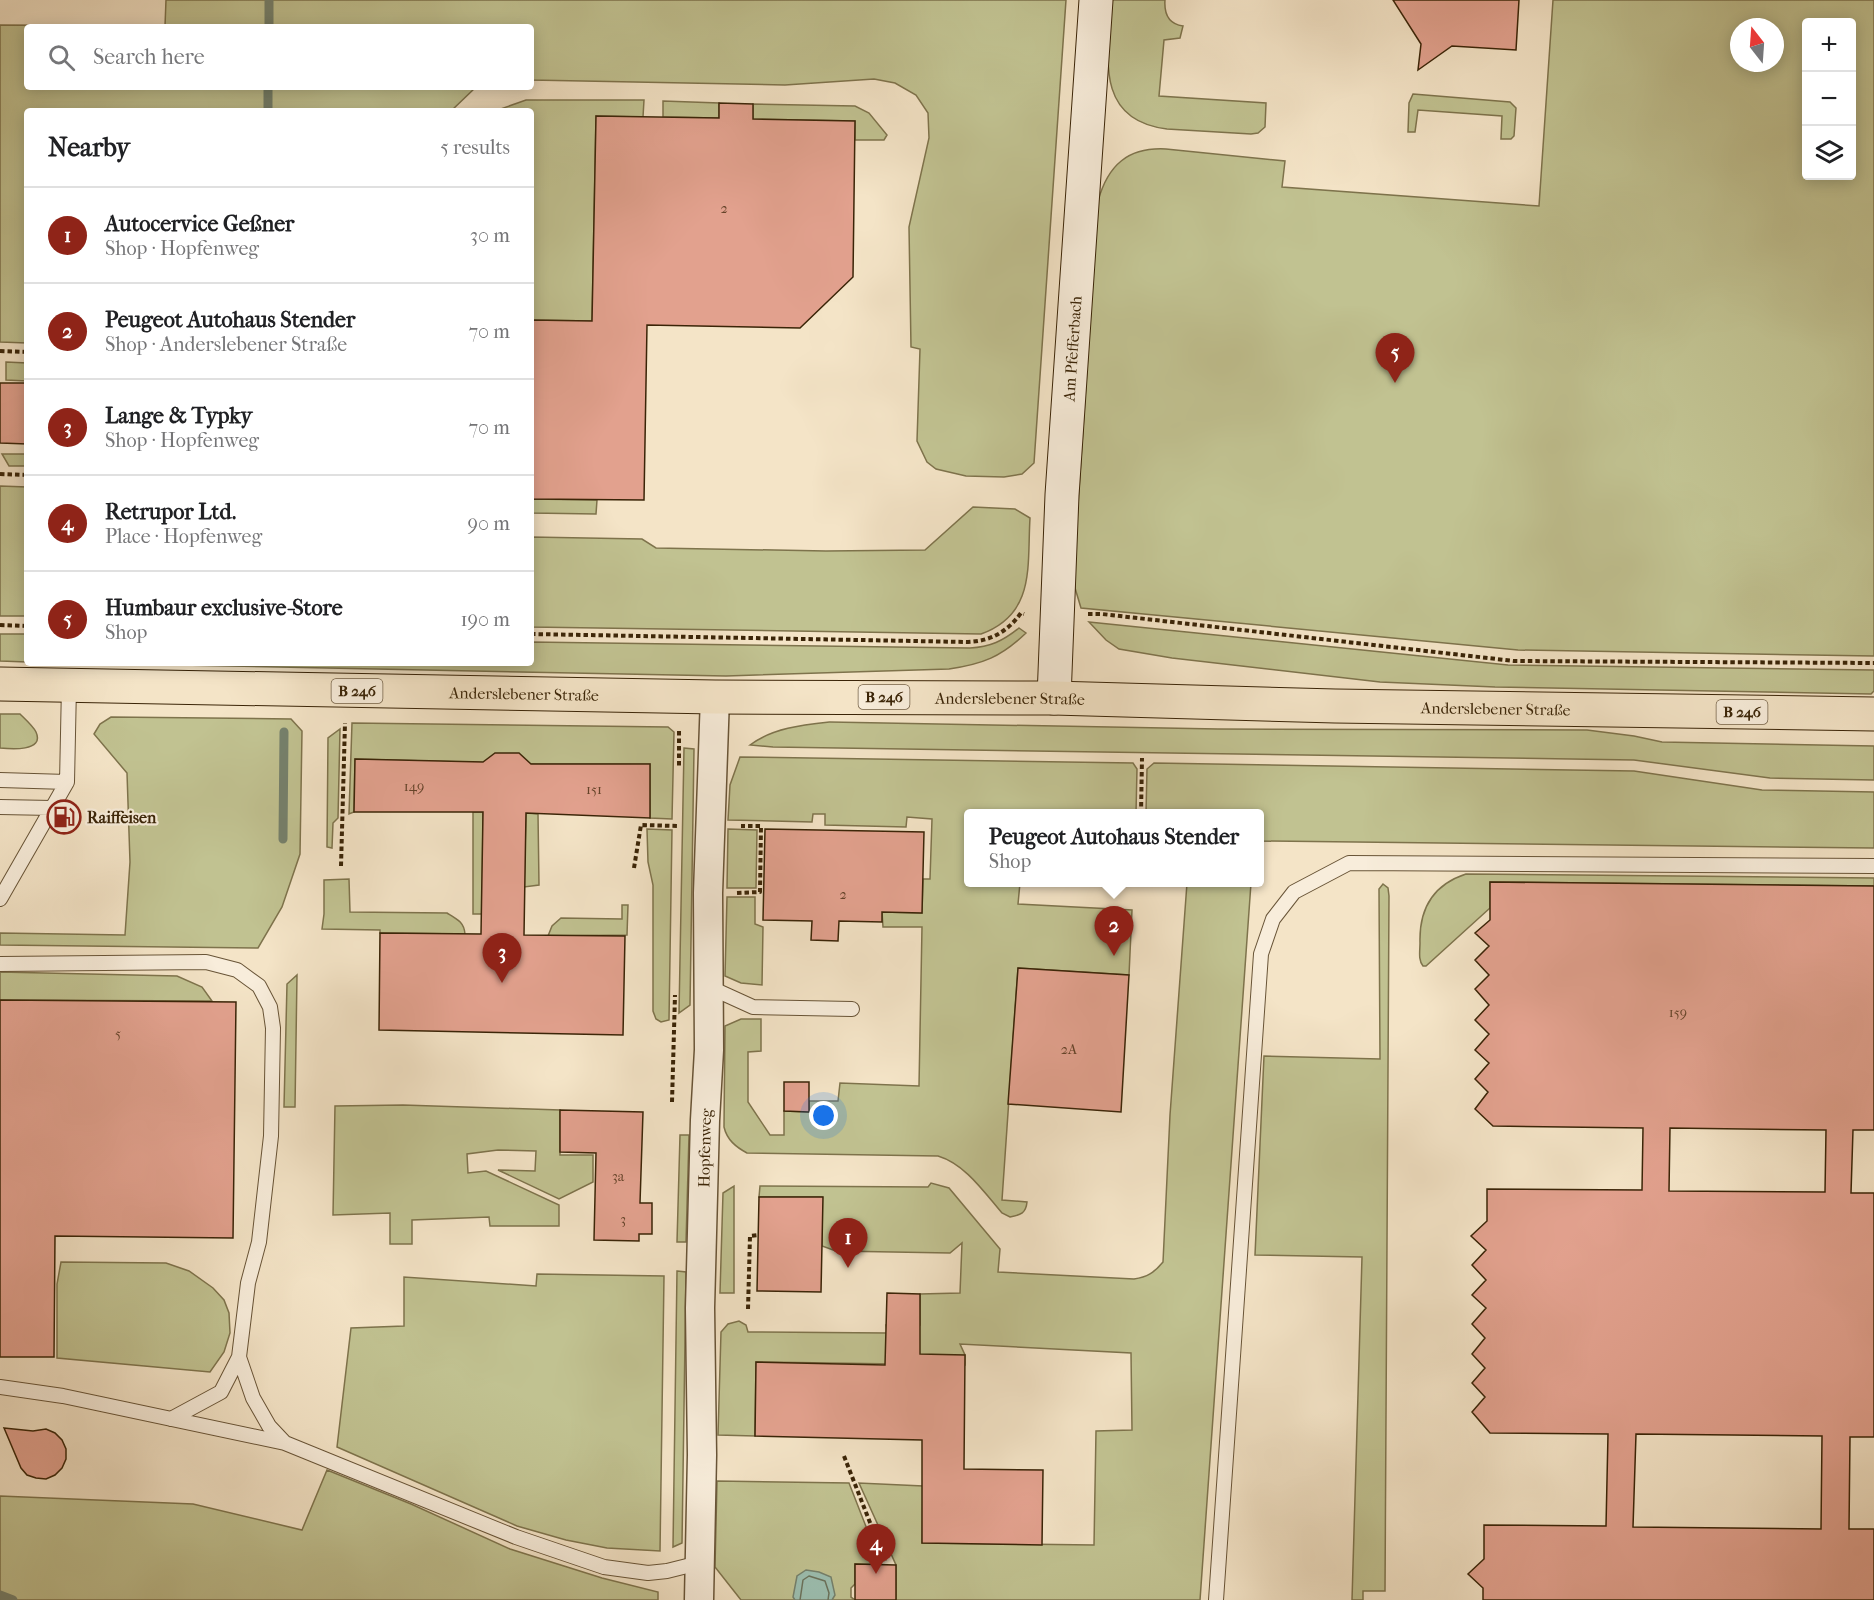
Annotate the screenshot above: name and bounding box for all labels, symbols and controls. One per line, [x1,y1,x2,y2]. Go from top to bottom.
north arrow [1730,18,1784,72]
map controls [1802,18,1856,180]
button: + [1802,18,1856,72]
search box [24,24,534,90]
icon: search [45,41,78,74]
text: Search here [93,44,205,70]
button: − [1802,72,1856,126]
button: layers [1802,126,1856,180]
text: Nearby [48,132,130,163]
text: 5 results [440,136,510,159]
house number: 2 [720,200,728,217]
text: Autocervice Geßner [105,211,294,237]
text: 1 [64,224,71,247]
text: 30 m [470,224,510,247]
text: Shop · Hopfenweg [105,237,259,260]
street label: Am Pfefferbach [1059,295,1086,403]
text: Peugeot Autohaus Stender [105,307,355,333]
text: 2 [62,320,73,343]
text: 70 m [468,320,510,343]
text: Shop · Anderslebener Straße [105,333,347,356]
pin: 5 [1376,334,1414,383]
text: Lange & Typky [105,403,252,429]
text: 3 [63,416,72,439]
text: 70 m [468,416,510,439]
text: Shop · Hopfenweg [105,429,259,452]
text: Retrupor Ltd. [105,499,236,525]
text: 4 [62,512,73,535]
text: 90 m [468,512,510,535]
text: Place · Hopfenweg [105,525,262,548]
text: Humbaur exclusive-Store [105,595,343,621]
text: 5 [63,608,72,631]
text: 190 m [460,608,510,631]
text: Shop [105,621,147,644]
road number: B 246 [332,679,382,703]
street label: Anderslebener Straße [448,683,599,705]
road number: B 246 [858,685,910,709]
street label: Anderslebener Straße [934,689,1085,709]
street label: Anderslebener Straße [1420,698,1571,719]
road number: B 246 [1716,700,1768,724]
house number: 149 [404,778,424,795]
house number: 151 [586,781,602,798]
fuel station icon: Raiffeisen [46,799,82,835]
place label: Raiffeisen [87,808,157,827]
popup [964,809,1264,887]
text: Peugeot Autohaus Stender [989,824,1239,850]
text: Shop [989,850,1031,873]
house number: 2 [839,886,847,903]
pin: 2 [1094,906,1134,956]
pin: 3 [482,934,522,983]
house number: 159 [1669,1004,1687,1021]
house number: 5 [115,1025,121,1042]
house number: 2A [1061,1041,1078,1058]
your location [809,1101,838,1130]
street label: Hopfenweg [694,1108,716,1188]
house number: 3a [612,1168,625,1185]
house number: 3 [620,1211,626,1228]
pin: 1 [828,1218,868,1268]
pin: 4 [856,1524,896,1574]

